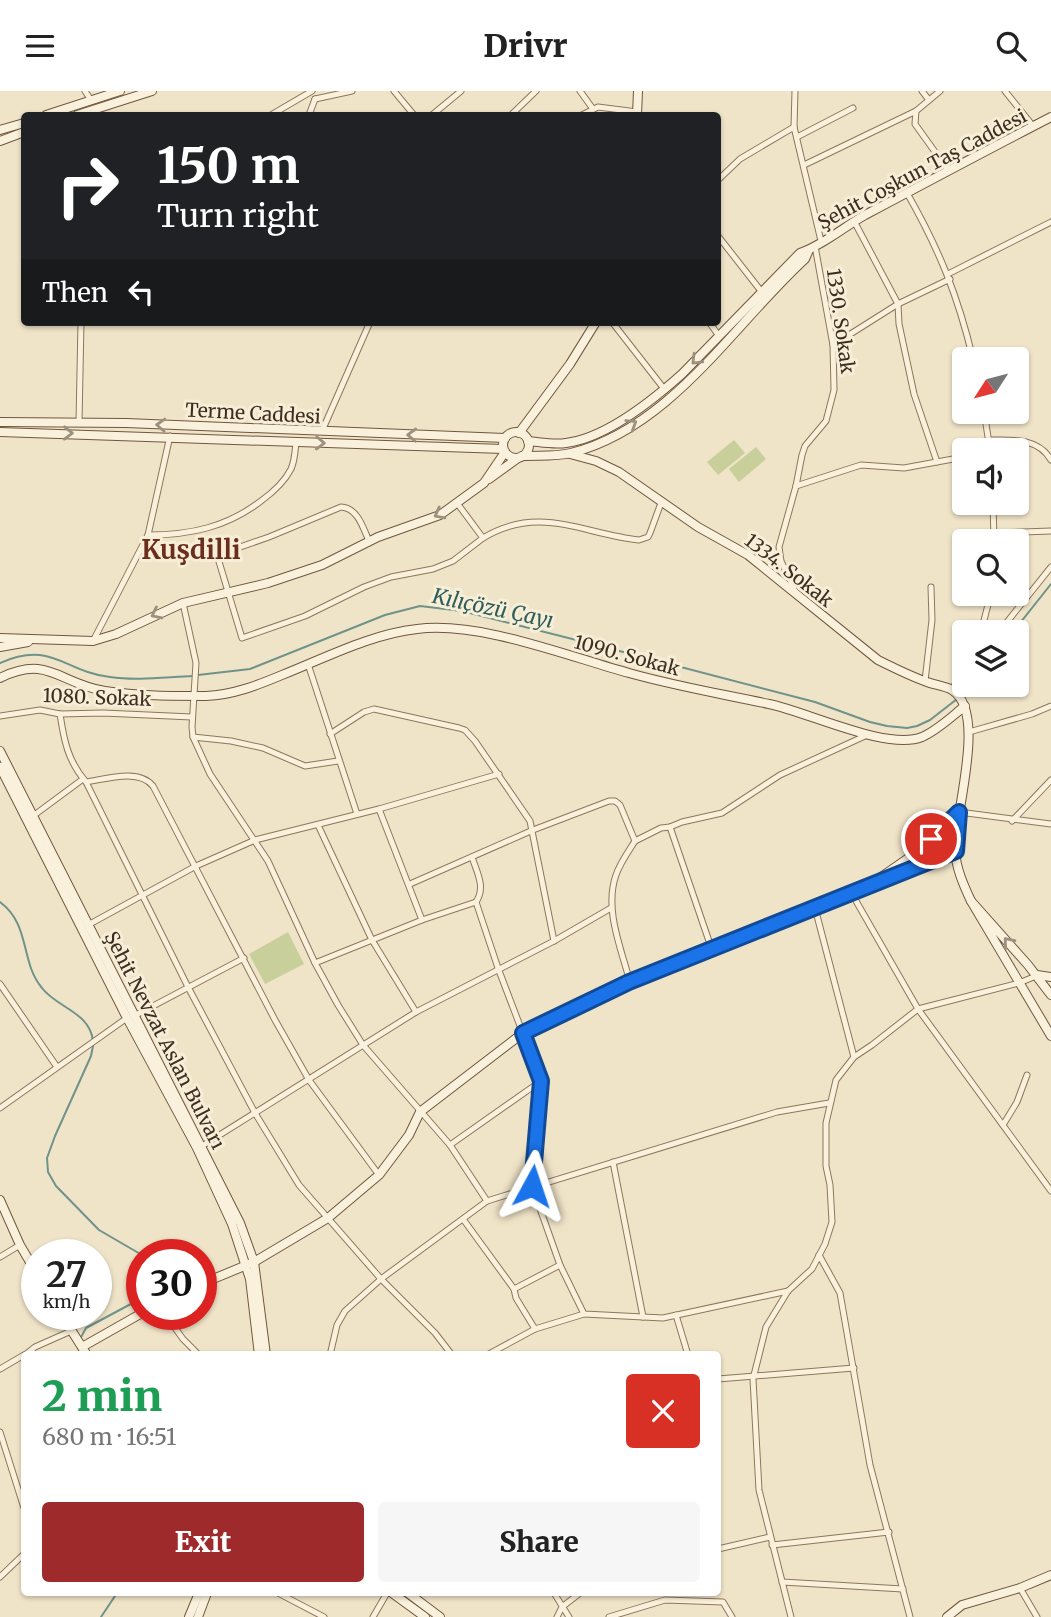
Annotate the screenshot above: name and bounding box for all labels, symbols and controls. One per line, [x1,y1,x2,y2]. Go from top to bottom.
text: Drivr [483,26,568,66]
icon: menu [21,27,59,65]
icon: search [992,27,1030,65]
street label: Şehit Coşkun Taş Caddesi [813,104,1031,234]
text: 150 m [157,135,300,196]
icon: right [42,140,133,231]
text: Turn right [157,196,319,236]
street label: 1330. Sokak [822,267,860,375]
icon: left [122,273,160,311]
text: Then [42,276,108,309]
north arrow [952,347,1029,423]
map controls [952,347,1029,697]
one-way arrow [691,352,704,365]
street label: Terme Caddesi [185,397,321,429]
one-way arrow [155,417,166,432]
one-way arrow [625,420,638,433]
one-way arrow [63,425,74,441]
one-way arrow [407,428,418,443]
one-way arrow [315,435,326,450]
button: sound [952,438,1029,515]
one-way arrow [433,506,446,520]
street label: 1334. Sokak [740,528,838,612]
button: search [952,529,1029,606]
district label: Kuşdilli [141,533,241,566]
water label: Kılıçözü Çayı [429,582,556,634]
one-way arrow [151,606,163,620]
button: layers [952,620,1029,697]
street label: 1090. Sokak [571,629,683,681]
street label: 1080. Sokak [42,683,152,711]
pin [901,809,961,869]
icon: arrive [912,820,950,858]
street label: Şehit Nevzat Aslan Bulvarı [100,927,230,1153]
one-way arrow [1004,937,1016,950]
position arrow [495,1149,569,1223]
speed limit sign: 30 [126,1239,217,1330]
text: 27 [46,1253,87,1297]
text: km/h [43,1290,90,1313]
text: 2 min [42,1370,162,1422]
button: close [626,1374,700,1448]
text: 680 m · 16:51 [42,1422,177,1451]
button: Exit [42,1502,364,1582]
button: Share [378,1502,700,1582]

